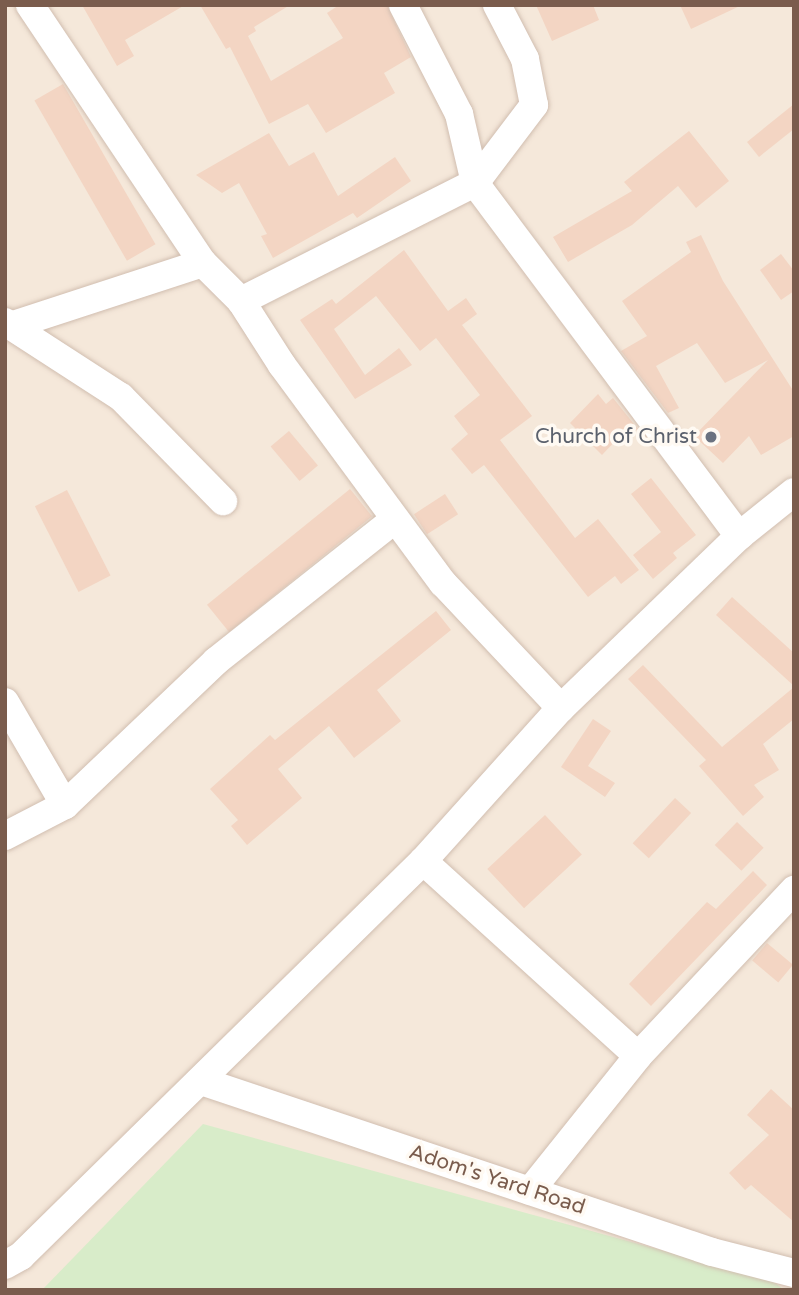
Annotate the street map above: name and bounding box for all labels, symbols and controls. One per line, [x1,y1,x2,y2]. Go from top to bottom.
place label: Church of Christ [535,424,697,450]
marker: Church of Christ [703,429,719,445]
street label: Adom's Yard Road [406,1140,588,1220]

